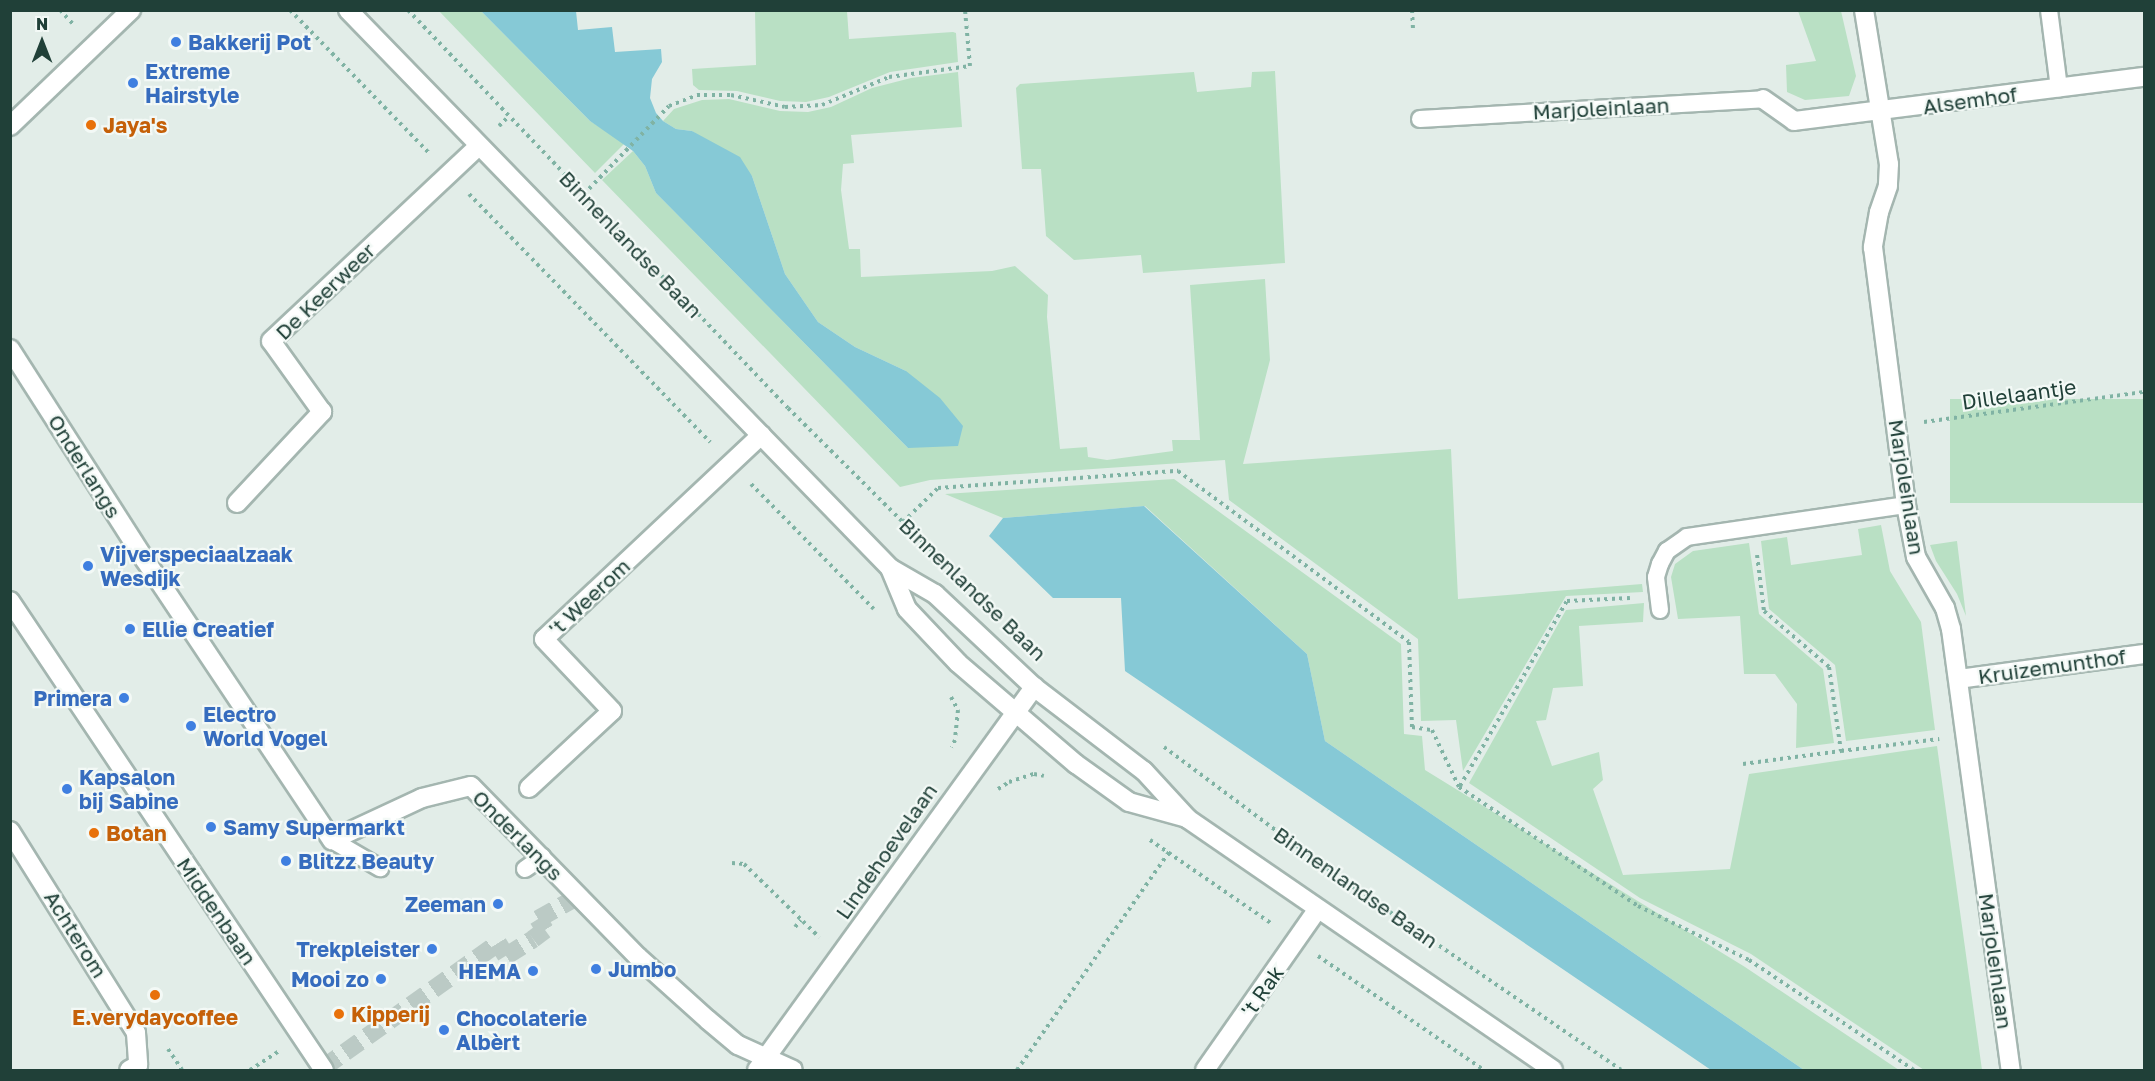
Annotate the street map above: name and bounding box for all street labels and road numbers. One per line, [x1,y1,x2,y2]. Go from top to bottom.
street label: Alsemhof [1921,81,2019,119]
street label: Marjoleinlaan [1532,92,1670,124]
street label: Binnenlandse Baan [554,165,708,323]
street label: De Keerweer [270,237,380,345]
street label: Dillelaantje [1960,374,2078,414]
street label: Onderlangs [43,410,127,522]
street label: Marjoleinlaan [1884,417,1930,557]
street label: Binnenlandse Baan [894,512,1052,666]
street label: 't Weerom [543,553,635,641]
street label: Kruizemunthof [1976,643,2128,689]
street label: Lindehoevelaan [830,778,942,924]
street label: Onderlangs [468,785,568,885]
street label: Binnenlandse Baan [1269,821,1443,953]
street label: Middenbaan [172,852,262,970]
street label: Achterom [39,886,113,982]
street label: Marjoleinlaan [1974,891,2018,1031]
street label: 't Rak [1235,961,1289,1021]

